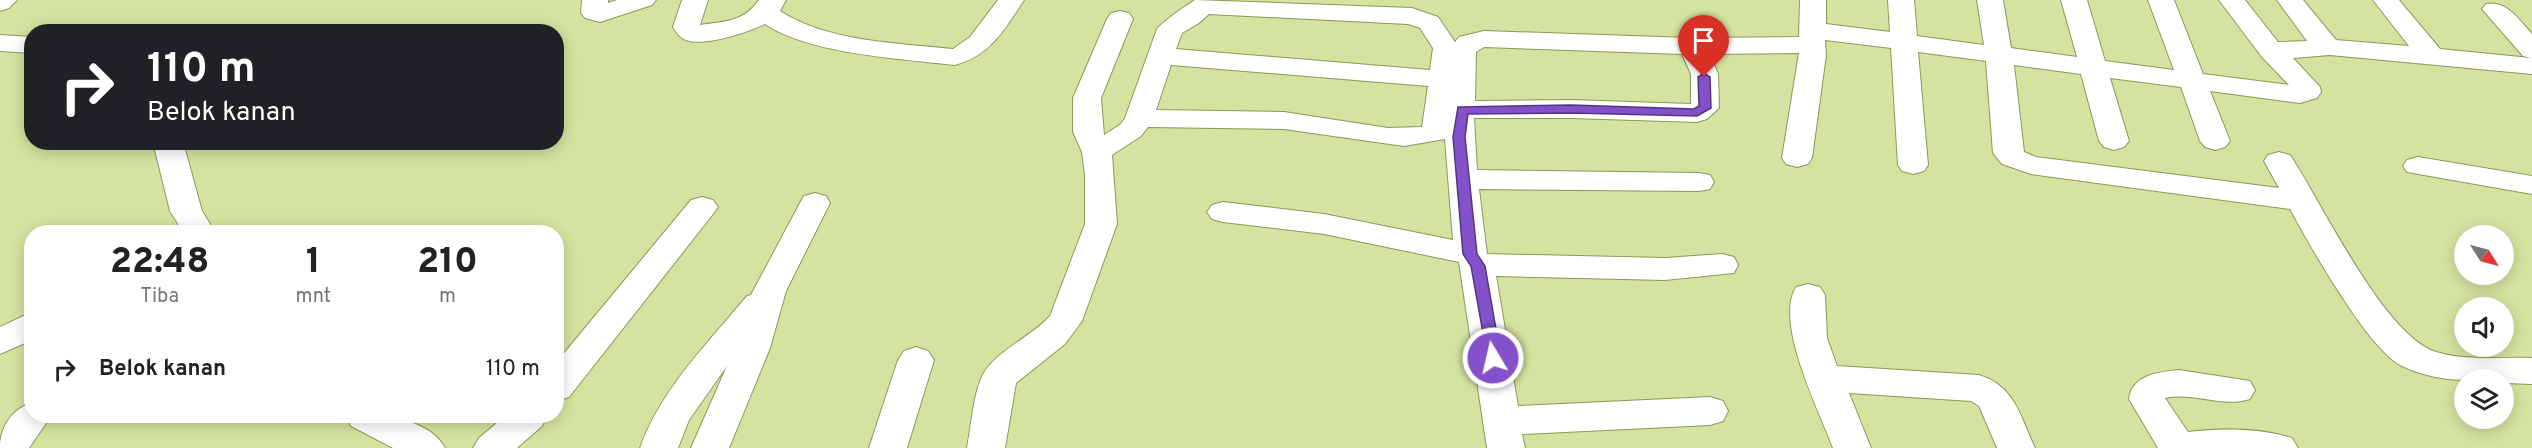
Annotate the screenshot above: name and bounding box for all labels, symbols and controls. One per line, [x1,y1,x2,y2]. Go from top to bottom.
pin [1678,15,1729,77]
icon: arrive [1687,24,1720,57]
text: 110 m [147,44,256,97]
icon: right [48,48,126,126]
text: Belok kanan [147,96,296,130]
north arrow [2454,225,2514,285]
map controls [2454,225,2514,429]
text: 22:48 [110,240,209,286]
text: 1 [306,240,321,286]
text: 210 [417,240,478,286]
text: Tiba [140,284,179,310]
text: mnt [295,284,331,310]
text: m [439,284,456,310]
button: sound [2454,297,2514,357]
position arrow [1461,326,1525,390]
icon: right [48,353,81,386]
text: Belok kanan [99,356,226,383]
text: 110 m [486,356,540,383]
button: layers [2454,369,2514,429]

